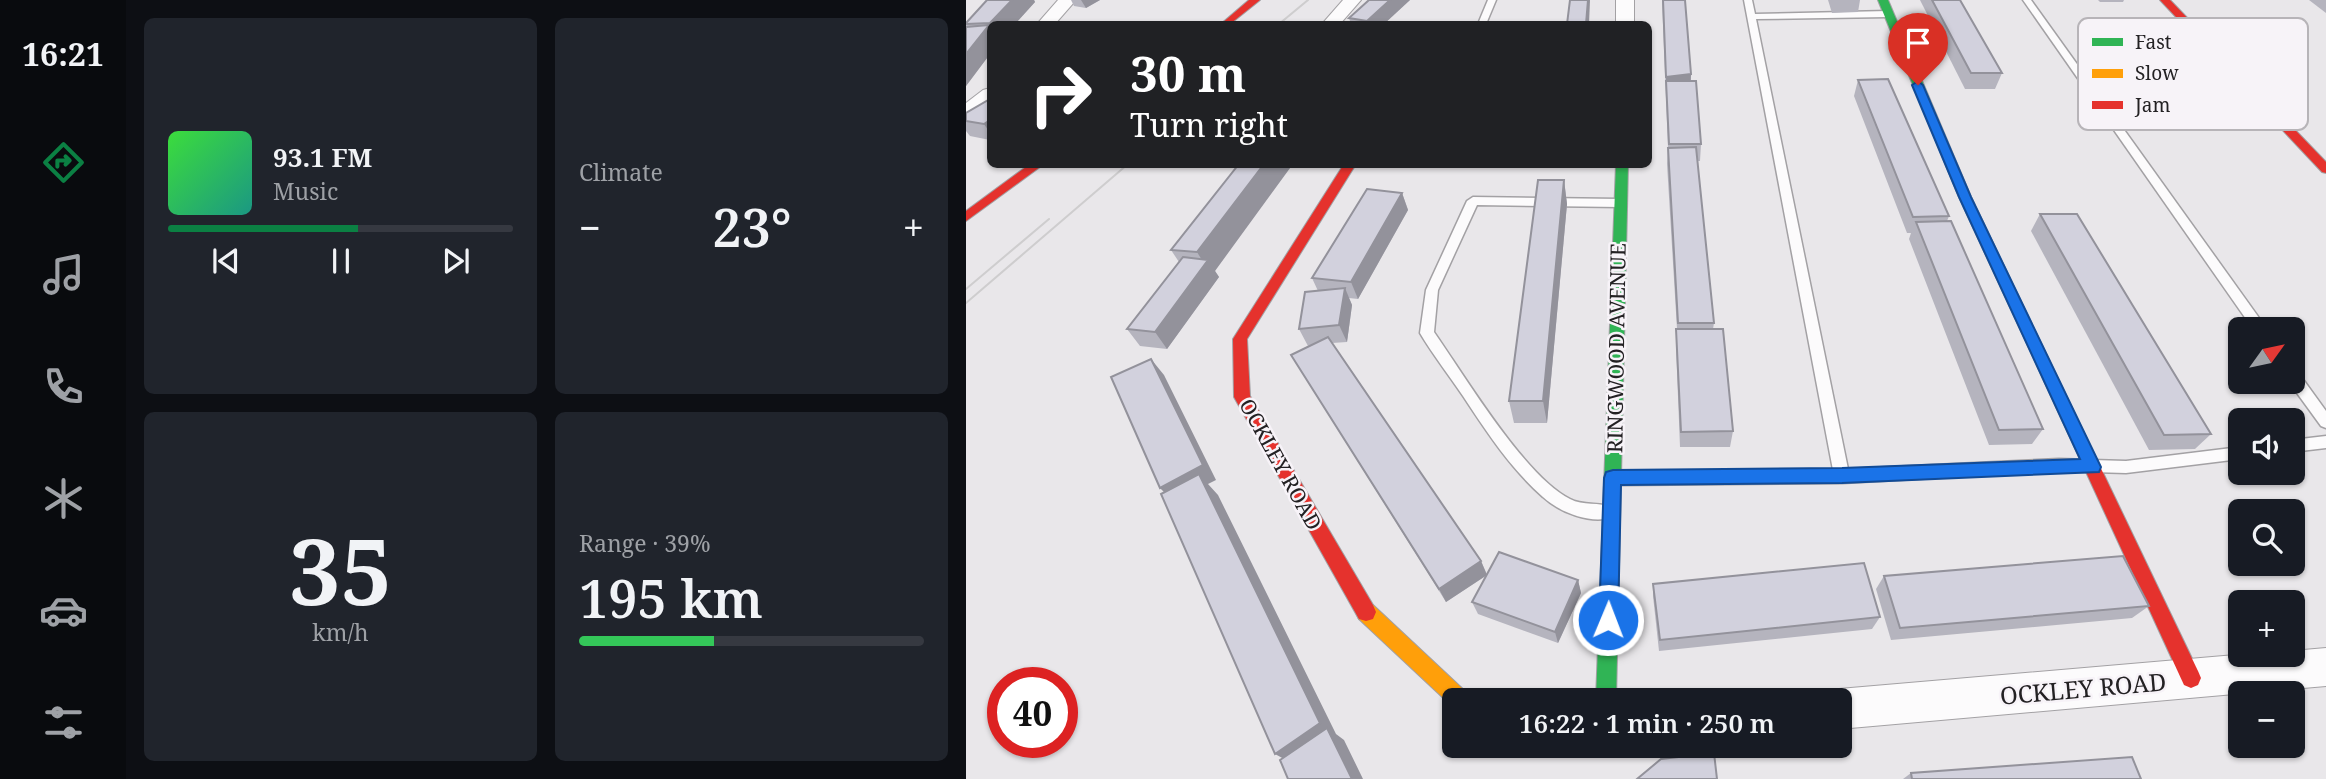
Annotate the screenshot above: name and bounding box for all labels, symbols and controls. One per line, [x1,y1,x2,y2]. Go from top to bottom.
pin [1888,13,1948,85]
legend [2078,18,2308,130]
icon: arrive [1899,24,1937,62]
text: Fast [2135,29,2172,55]
text: 16:21 [22,32,104,75]
text: 30 m [1130,40,1246,106]
icon: right [1015,49,1106,140]
text: Slow [2135,60,2179,86]
text: Jam [2134,92,2170,118]
text: Turn right [1130,103,1288,146]
icon: directions [39,138,88,187]
text: 93.1 FM [273,139,372,175]
text: Climate [579,156,663,188]
text: Music [273,175,338,207]
text: 23° [712,191,792,262]
text: − [579,201,601,253]
text: + [903,201,924,253]
icon: previous [207,242,245,280]
icon: pause [322,242,360,280]
icon: next [437,242,475,280]
street label: RINGWOOD AVENUE [1600,243,1632,453]
icon: music [39,250,88,299]
north arrow [2228,317,2305,394]
map controls [2228,317,2305,758]
icon: phone [39,362,88,411]
street label: OCKLEY ROAD [1233,393,1329,535]
button: sound [2228,408,2305,485]
icon: climate [39,474,88,523]
button: search [2228,499,2305,576]
text: 35 [289,508,392,632]
text: Range · 39% [579,527,711,559]
text: 195 km [579,562,763,633]
position arrow [1571,583,1645,657]
icon: car [39,586,88,635]
button: + [2228,590,2305,667]
text: km/h [312,616,369,648]
street label: OCKLEY ROAD [1998,664,2168,712]
speed limit sign: 40 [987,667,1078,758]
button: − [2228,681,2305,758]
icon: filters [39,698,88,747]
text: 16:22 · 1 min · 250 m [1519,705,1775,741]

